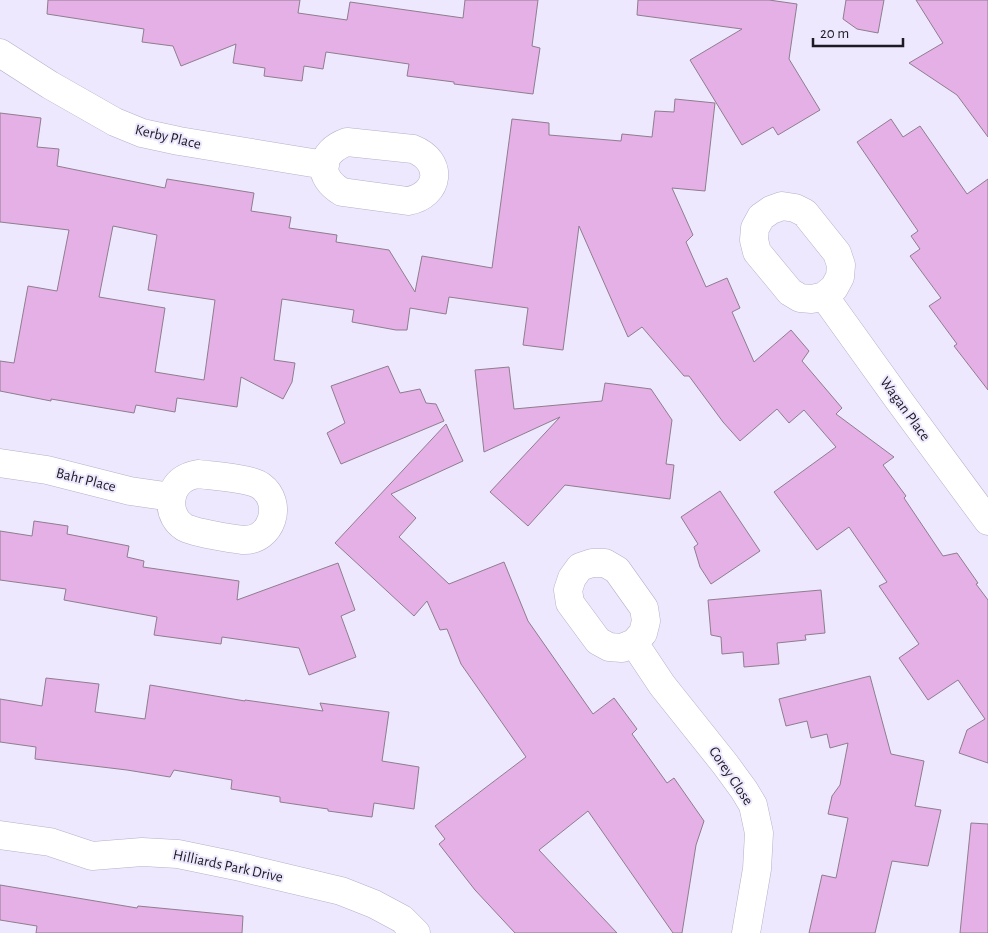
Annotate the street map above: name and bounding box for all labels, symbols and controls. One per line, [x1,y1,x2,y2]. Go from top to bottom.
scale bar [813,15,903,47]
text: 20 m [820,26,849,41]
street label: Kerby Place [134,122,202,152]
street label: Wagan Place [877,374,933,444]
street label: Bahr Place [55,465,118,495]
street label: Corey Close [706,744,756,808]
street label: Hilliards Park Drive [172,847,284,885]

